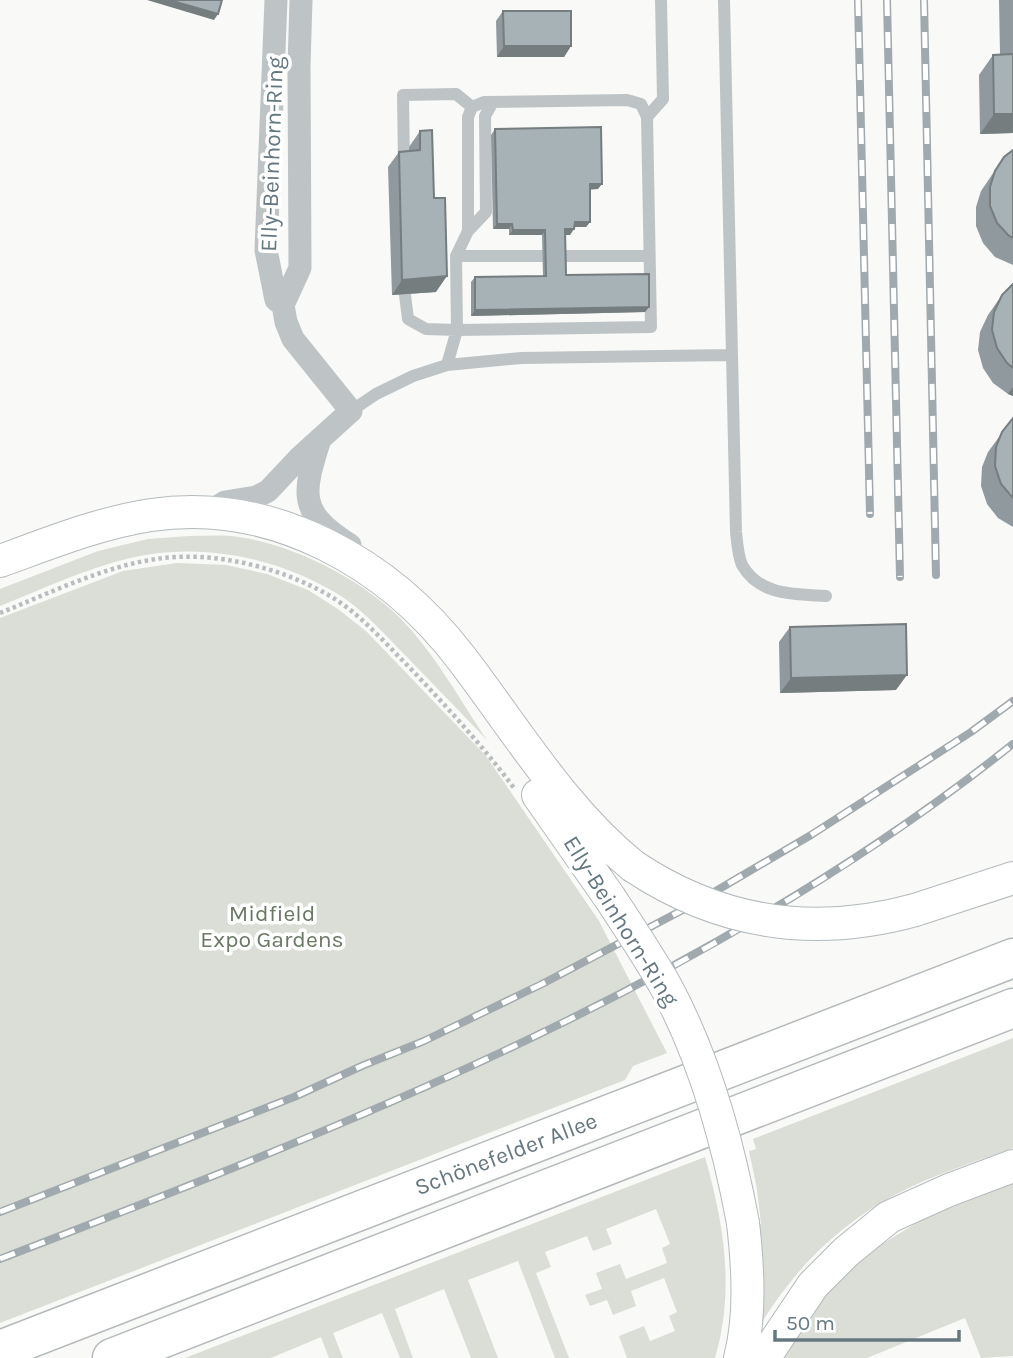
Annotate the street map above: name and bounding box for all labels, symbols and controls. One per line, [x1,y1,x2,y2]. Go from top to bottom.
street label: Elly-Beinhorn-Ring [255,56,289,252]
street label: Elly-Beinhorn-Ring [558,831,684,1011]
park label: Midfield Expo Gardens [200,900,344,953]
street label: Schönefelder Allee [411,1107,601,1201]
scale bar [775,1298,959,1342]
text: 50 m [786,1311,835,1335]

